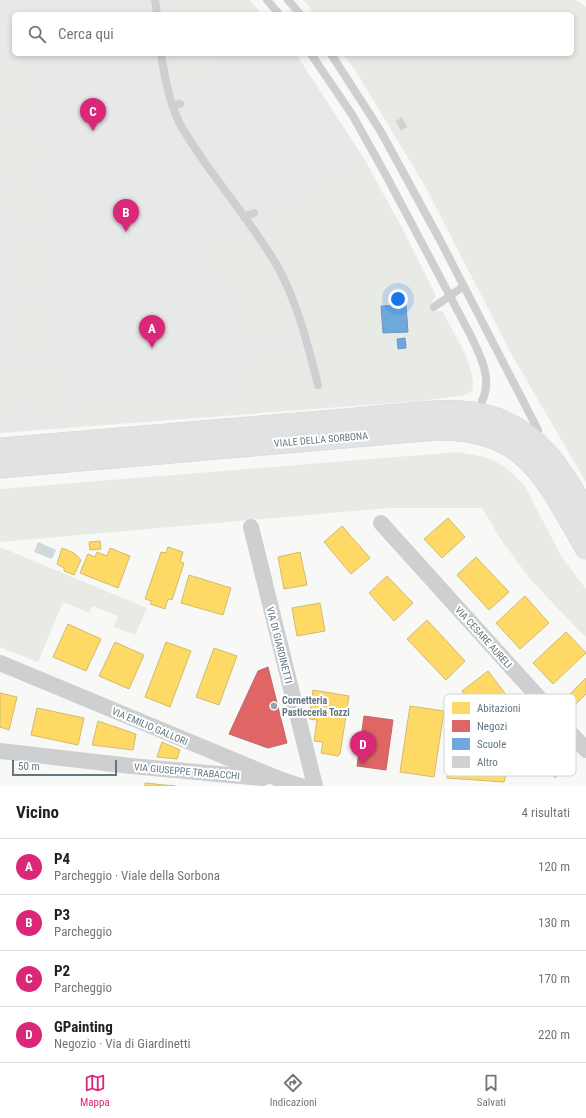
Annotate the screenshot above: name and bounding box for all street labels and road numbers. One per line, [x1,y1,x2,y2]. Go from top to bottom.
street label: VIALE DELLA SORBONA [274,430,369,449]
street label: VIA CESARE AURELI [453,604,514,670]
street label: VIA DI GIARDINETTI [265,606,294,685]
street label: VIA EMILIO GALLORI [110,705,189,747]
street label: VIA GIUSEPPE TRABACCHI [134,761,240,782]

